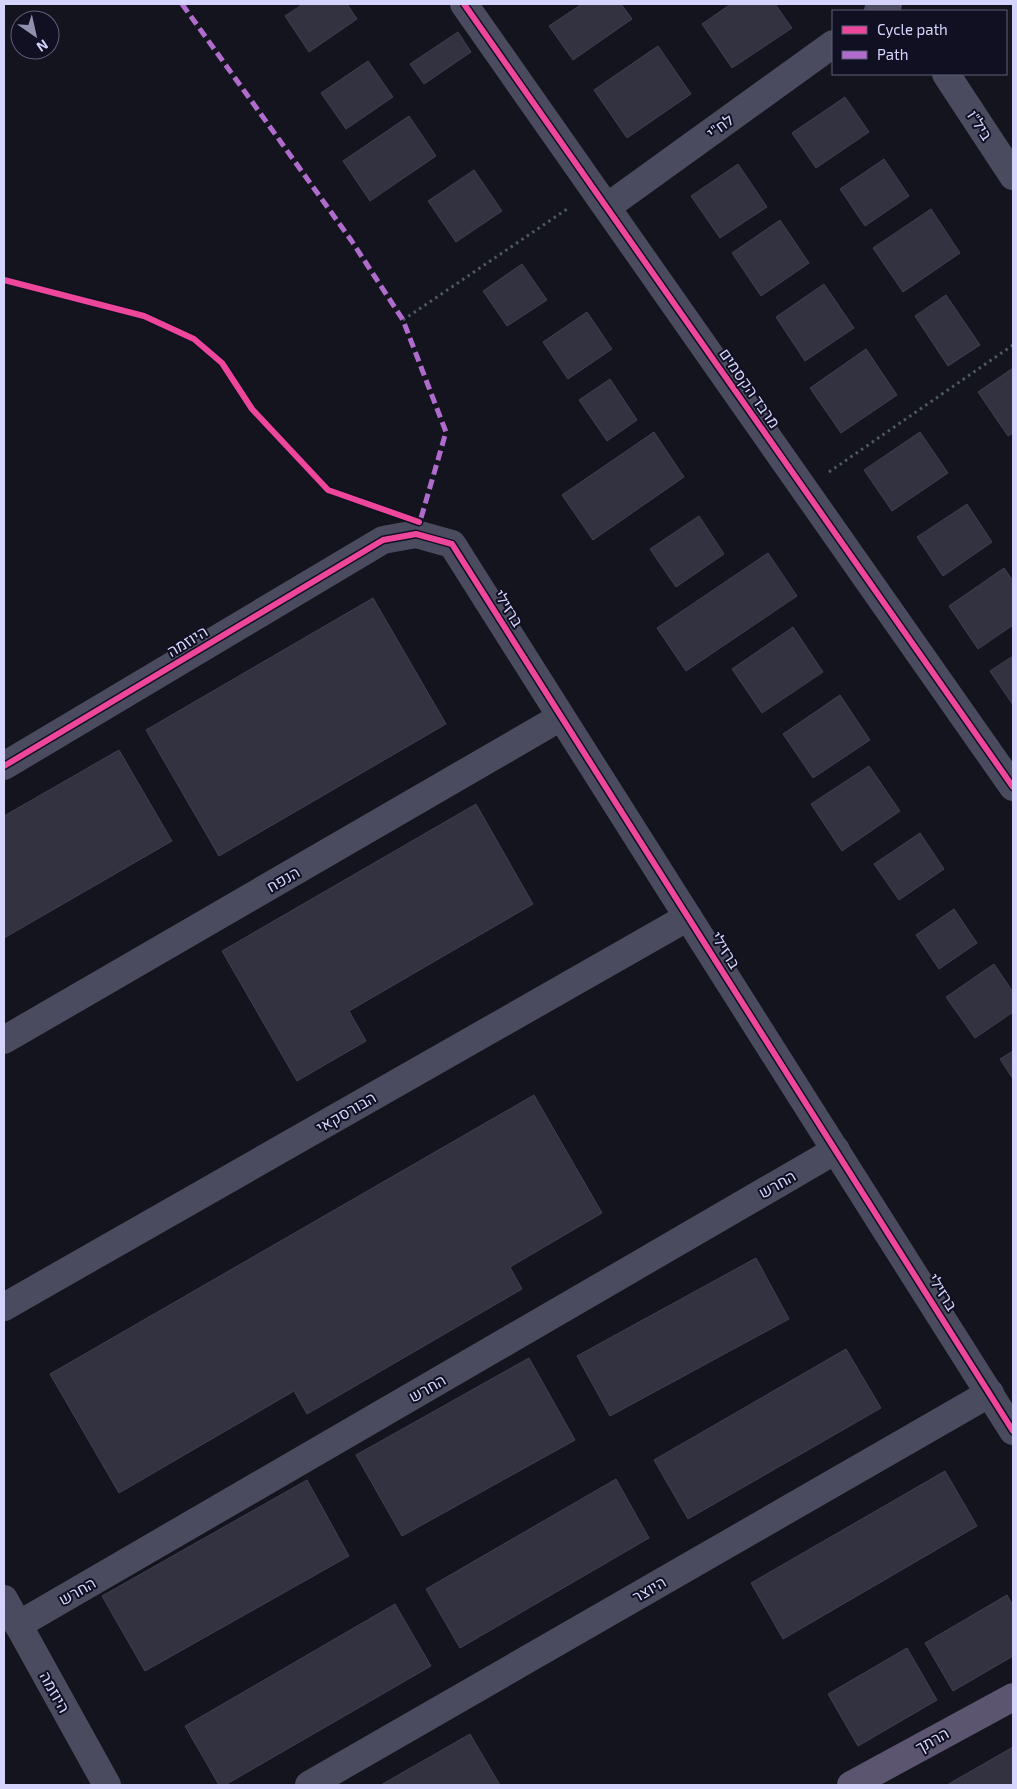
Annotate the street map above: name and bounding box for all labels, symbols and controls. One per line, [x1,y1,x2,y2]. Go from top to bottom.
north arrow [10,10,60,60]
legend [832,10,1007,75]
text: Cycle path [877,20,948,38]
text: N [34,36,51,56]
text: Path [877,45,908,63]
street label: ביל"ו [964,106,997,144]
street label: לח"י [703,110,737,142]
street label: מרבד הקסמים [716,344,785,431]
street label: ברזילי [491,586,528,630]
street label: היוזמה [163,621,211,660]
street label: הנפח [263,862,303,896]
street label: ברזילי [708,928,745,972]
street label: הבורסקאי [313,1087,379,1136]
street label: החרש [755,1165,799,1202]
street label: ברזילי [925,1270,962,1314]
street label: החרש [405,1369,449,1406]
street label: היוצר [629,1571,669,1606]
street label: החרש [55,1572,99,1609]
street label: היוזמה [36,1668,74,1716]
street label: הרתך [912,1723,952,1756]

